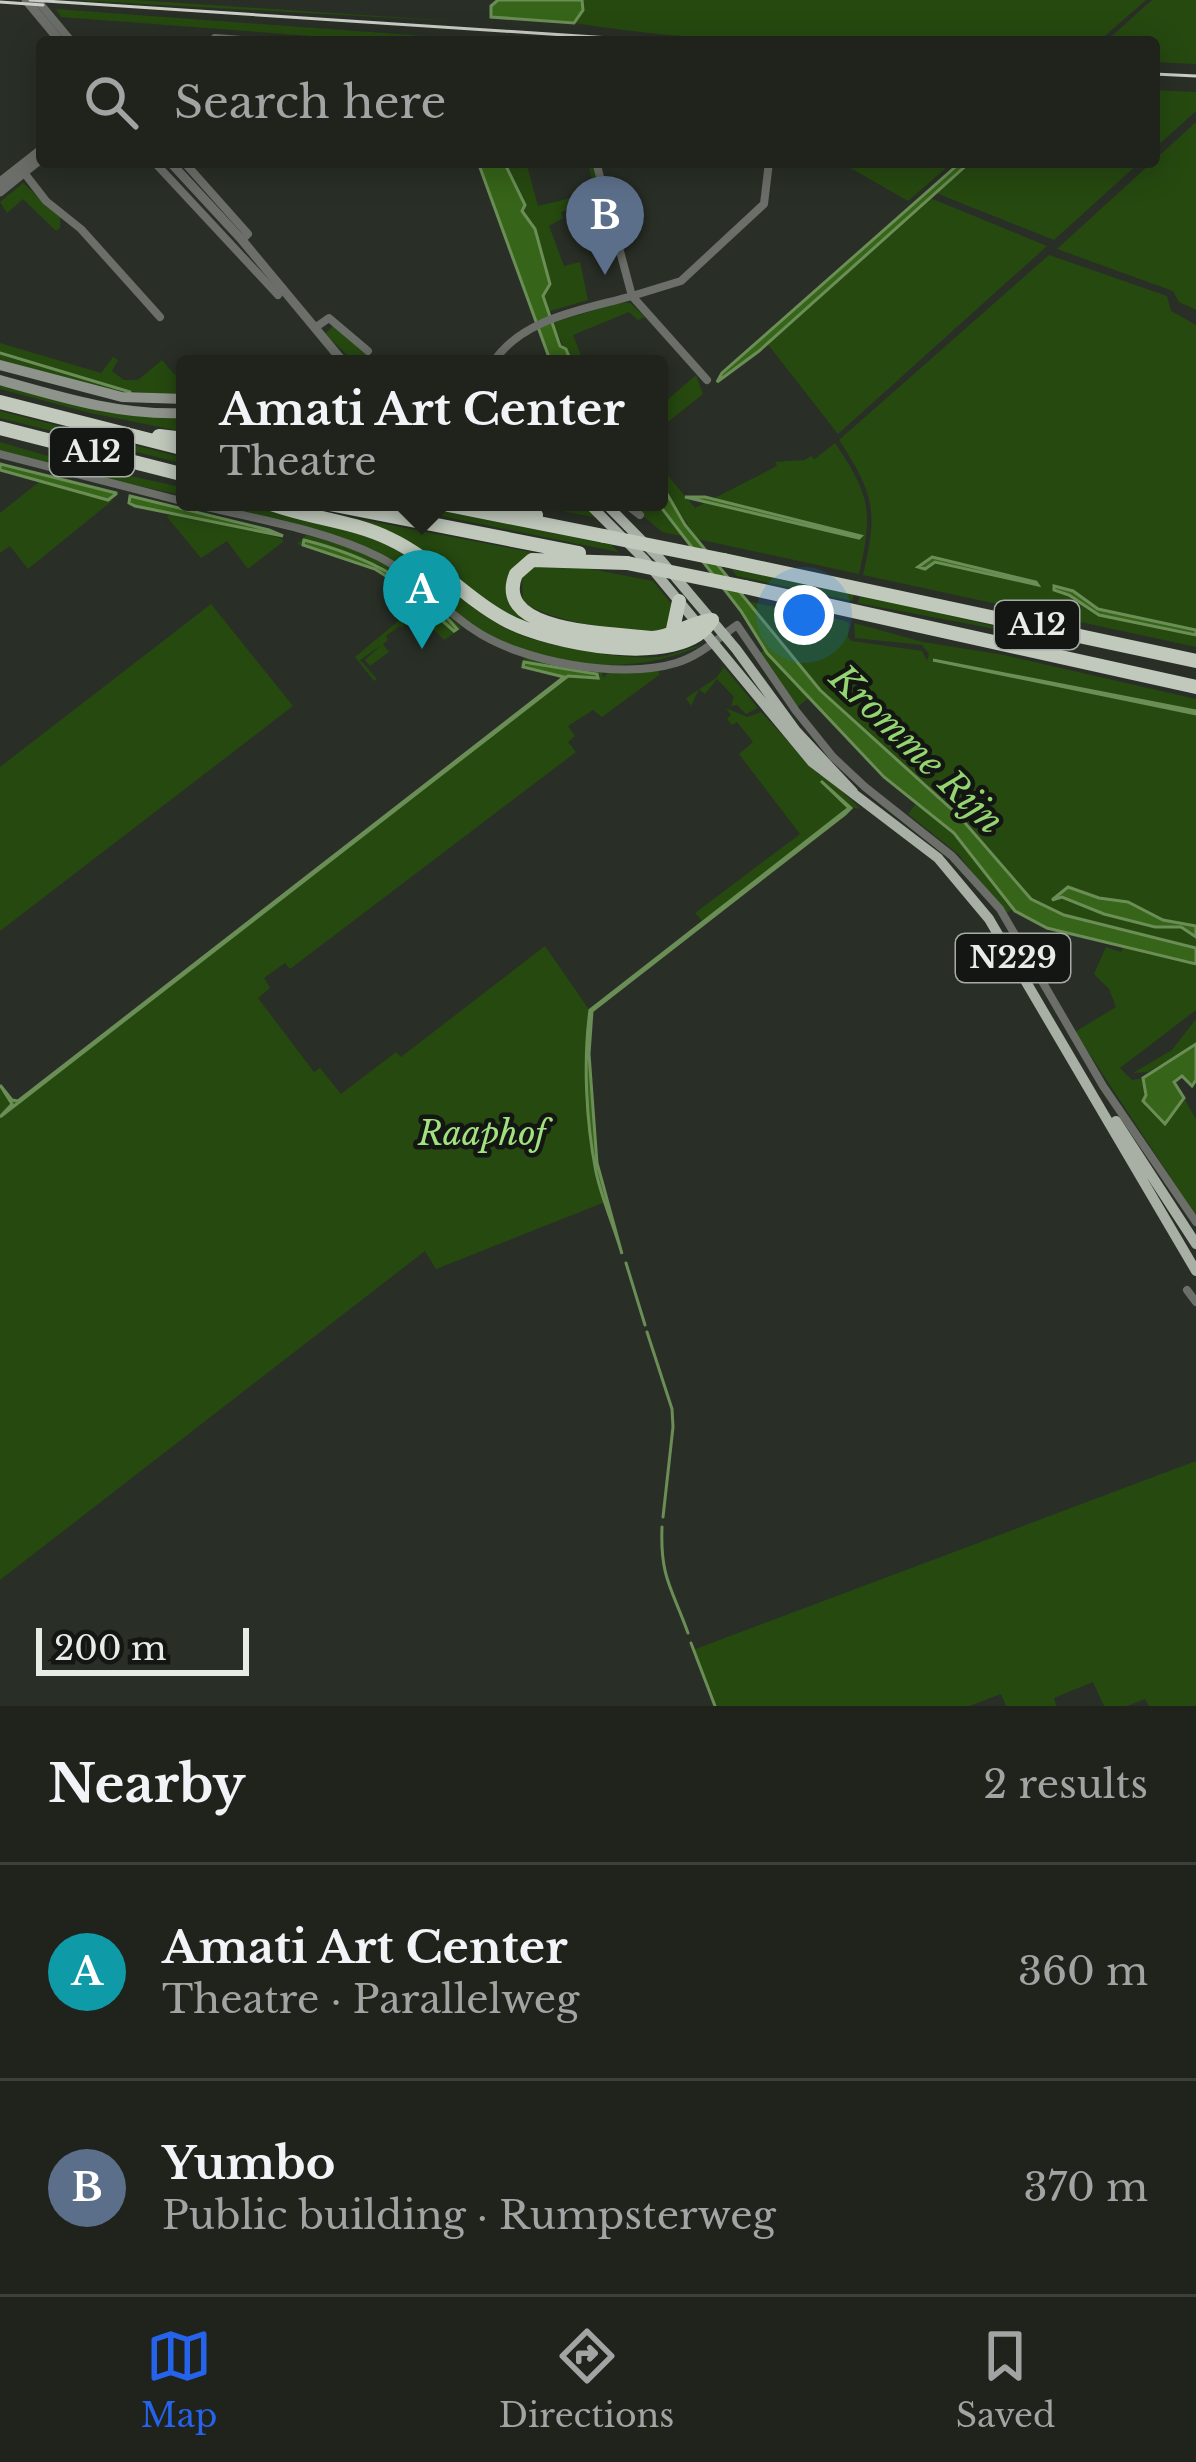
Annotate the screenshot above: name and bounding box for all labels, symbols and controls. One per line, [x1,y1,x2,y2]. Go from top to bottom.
search box [36,36,1160,168]
icon: search [78,69,144,135]
text: Search here [174,74,446,130]
pin: B [566,176,644,275]
popup [176,355,668,511]
text: Amati Art Center [219,381,625,437]
road number: A12 [50,428,134,476]
text: Theatre [219,437,377,486]
pin: A [383,550,461,649]
your location [774,585,834,645]
road number: A12 [995,601,1079,649]
water label: Kromme Rijn [820,655,1013,843]
road number: N229 [956,934,1070,982]
park label: Raaphof [417,1113,553,1154]
scale bar [36,1622,249,1675]
text: 200 m [54,1628,166,1669]
text: Nearby [48,1753,245,1816]
text: 2 results [983,1760,1148,1809]
text: Amati Art Center [162,1919,568,1975]
text: A [71,1947,103,1996]
text: 360 m [1018,1947,1148,1996]
text: Theatre · Parallelweg [162,1975,579,2024]
text: Yumbo [162,2135,335,2191]
text: B [71,2163,103,2212]
text: 370 m [1024,2163,1148,2212]
text: Public building · Rumpsterweg [162,2191,776,2240]
tab: Map [141,2323,217,2436]
tab: Directions [499,2323,674,2436]
tab: Saved [956,2323,1055,2436]

